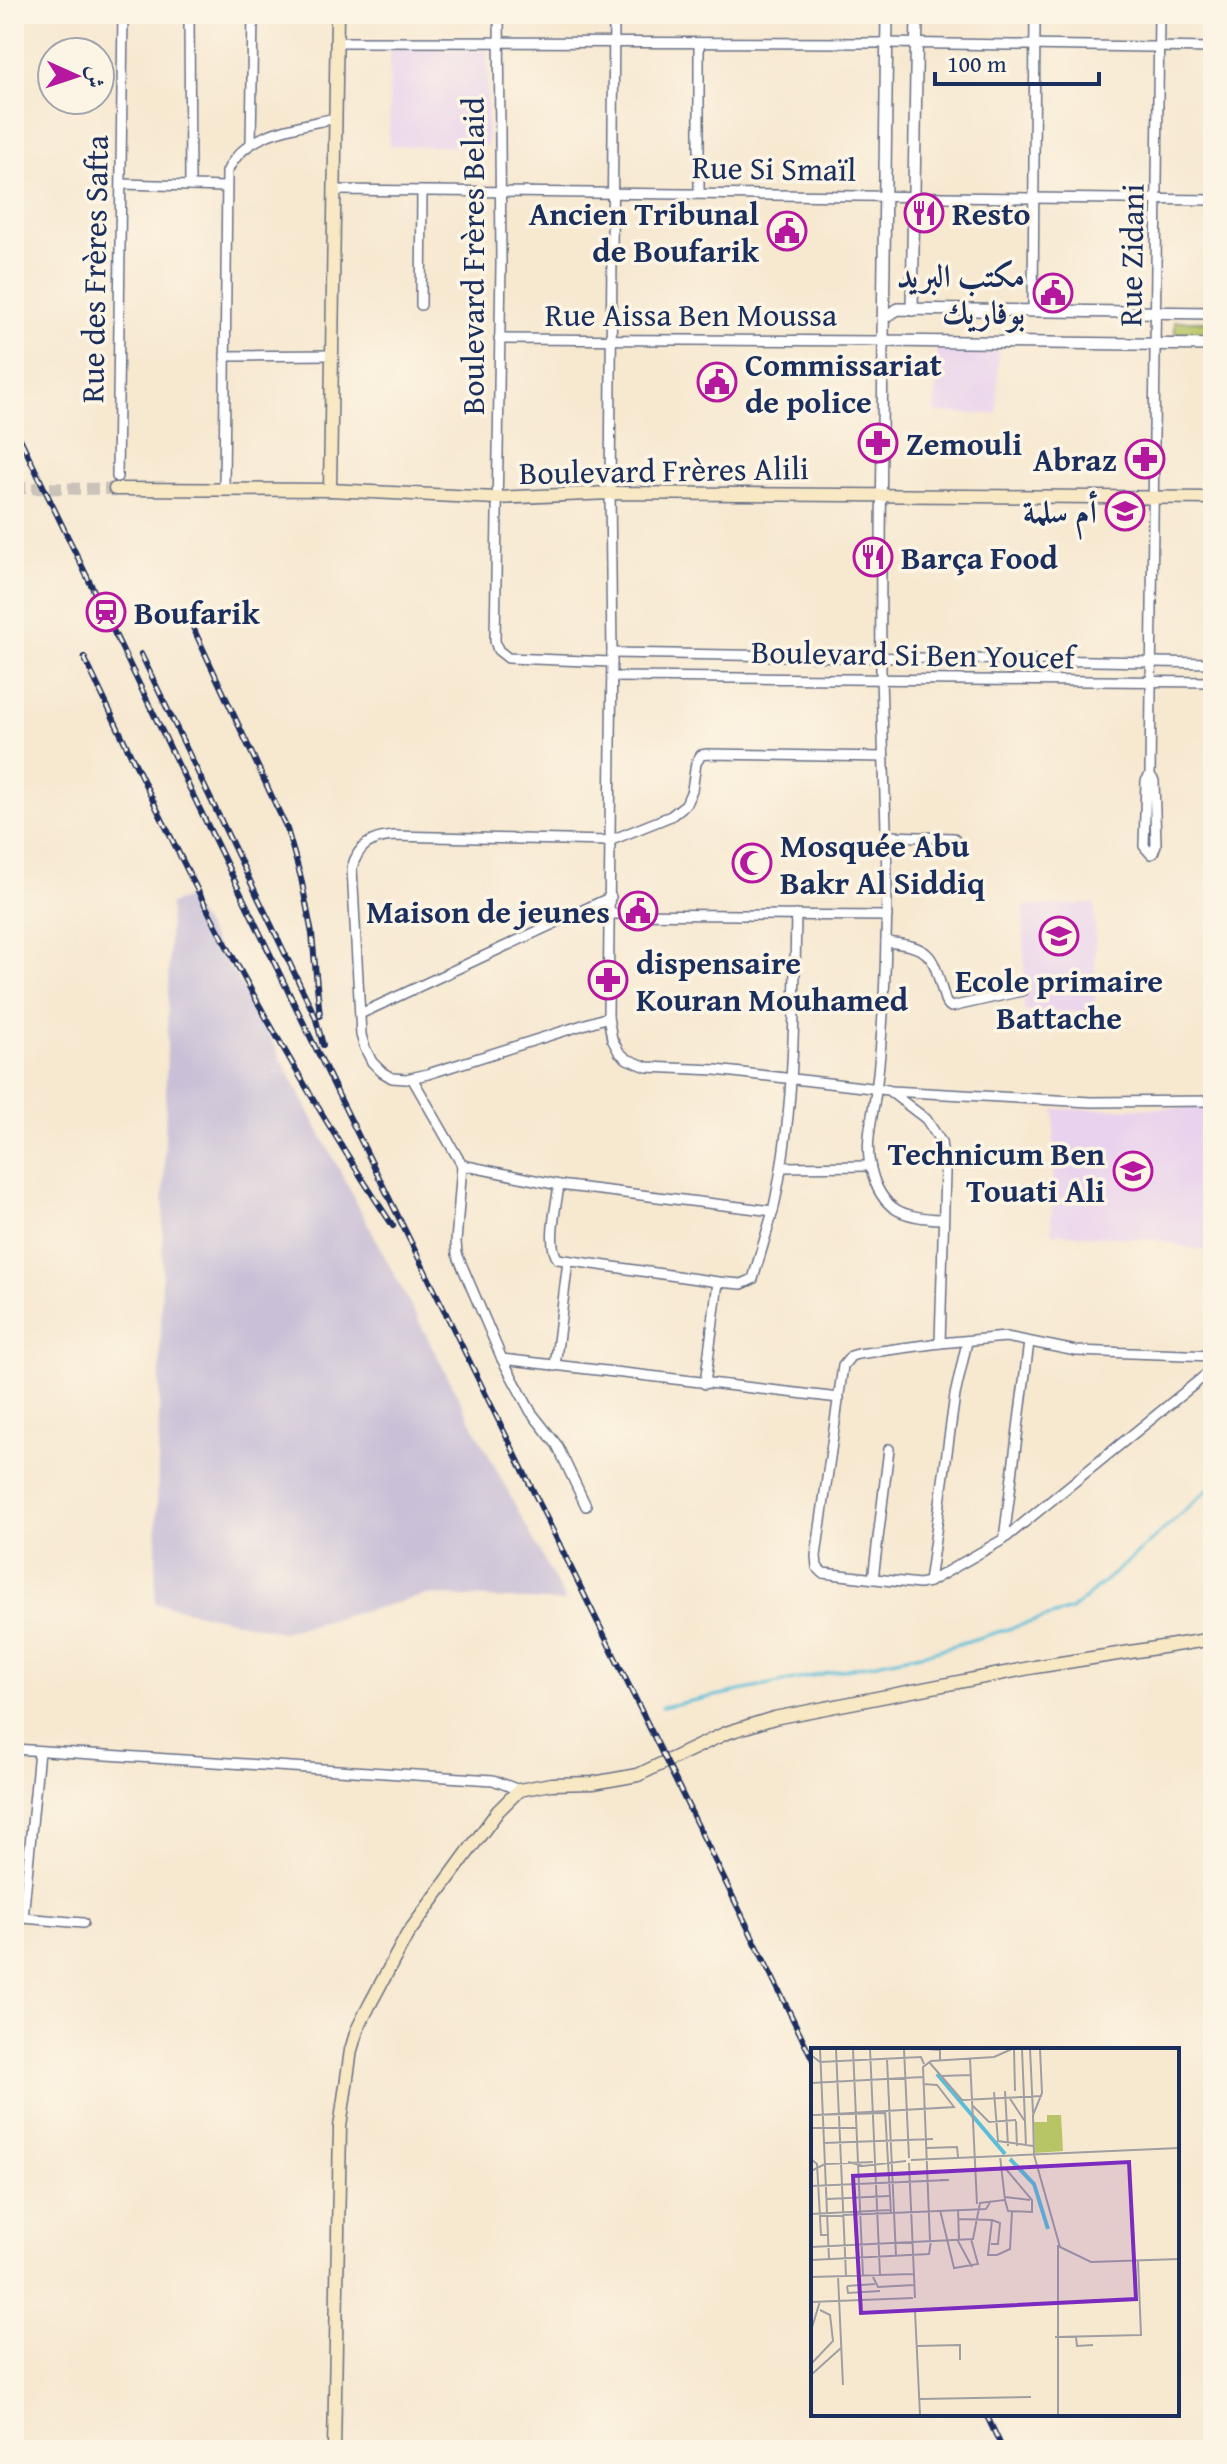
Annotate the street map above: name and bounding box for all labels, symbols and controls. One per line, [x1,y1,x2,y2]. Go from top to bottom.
north arrow [36,36,116,116]
scale bar [935,36,1099,86]
text: 100 m [947,46,1007,81]
text: ش [79,65,113,89]
street label: Boulevard Frères Belaid [449,97,496,415]
street label: Rue des Frères Safta [68,134,120,404]
street label: Rue Si Smaïl [691,143,857,193]
street label: Rue Zidani [1106,183,1156,327]
place label: Ancien Tribunal de Boufarik [529,190,760,274]
place label: Resto [952,190,1030,237]
restaurant icon: Resto [903,192,945,234]
public building icon: Ancien Tribunal de Boufarik [766,210,808,252]
place label: مكتب البريد بوفاريك [897,252,1025,336]
public building icon: مكتب البريد بوفاريك [1032,272,1074,314]
street label: Rue Aissa Ben Moussa [545,291,837,338]
place label: Commissariat de police [745,341,942,425]
public building icon: Commissariat de police [696,361,738,403]
place label: Zemouli [906,420,1022,467]
pharmacy icon: Zemouli [857,422,899,464]
place label: Abraz [1033,436,1117,483]
pharmacy icon: Abraz [1124,438,1166,480]
street label: Boulevard Frères Alili [519,444,809,496]
place label: أم سلمة [1023,488,1098,540]
school or university icon: أم سلمة [1104,490,1146,532]
place label: Barça Food [901,534,1058,581]
restaurant icon: Barça Food [852,536,894,578]
place label: Boufarik [134,589,260,636]
station icon: Boufarik [85,591,127,633]
street label: Boulevard Si Ben Youcef [751,628,1079,680]
place label: Mosquée Abu Bakr Al Siddiq [780,822,985,906]
mosque icon: Mosquée Abu Bakr Al Siddiq [731,842,773,884]
place label: Maison de jeunes [366,888,610,935]
public building icon: Maison de jeunes [617,890,659,932]
school or university icon: Ecole primaire Battache [1038,915,1080,957]
place label: dispensaire Kouran Mouhamed [636,939,909,1023]
place label: Ecole primaire Battache [955,957,1163,1041]
pharmacy icon: dispensaire Kouran Mouhamed [587,959,629,1001]
place label: Technicum Ben Touati Ali [888,1130,1105,1214]
school or university icon: Technicum Ben Touati Ali [1112,1150,1154,1192]
inset map [811,2048,1179,2416]

